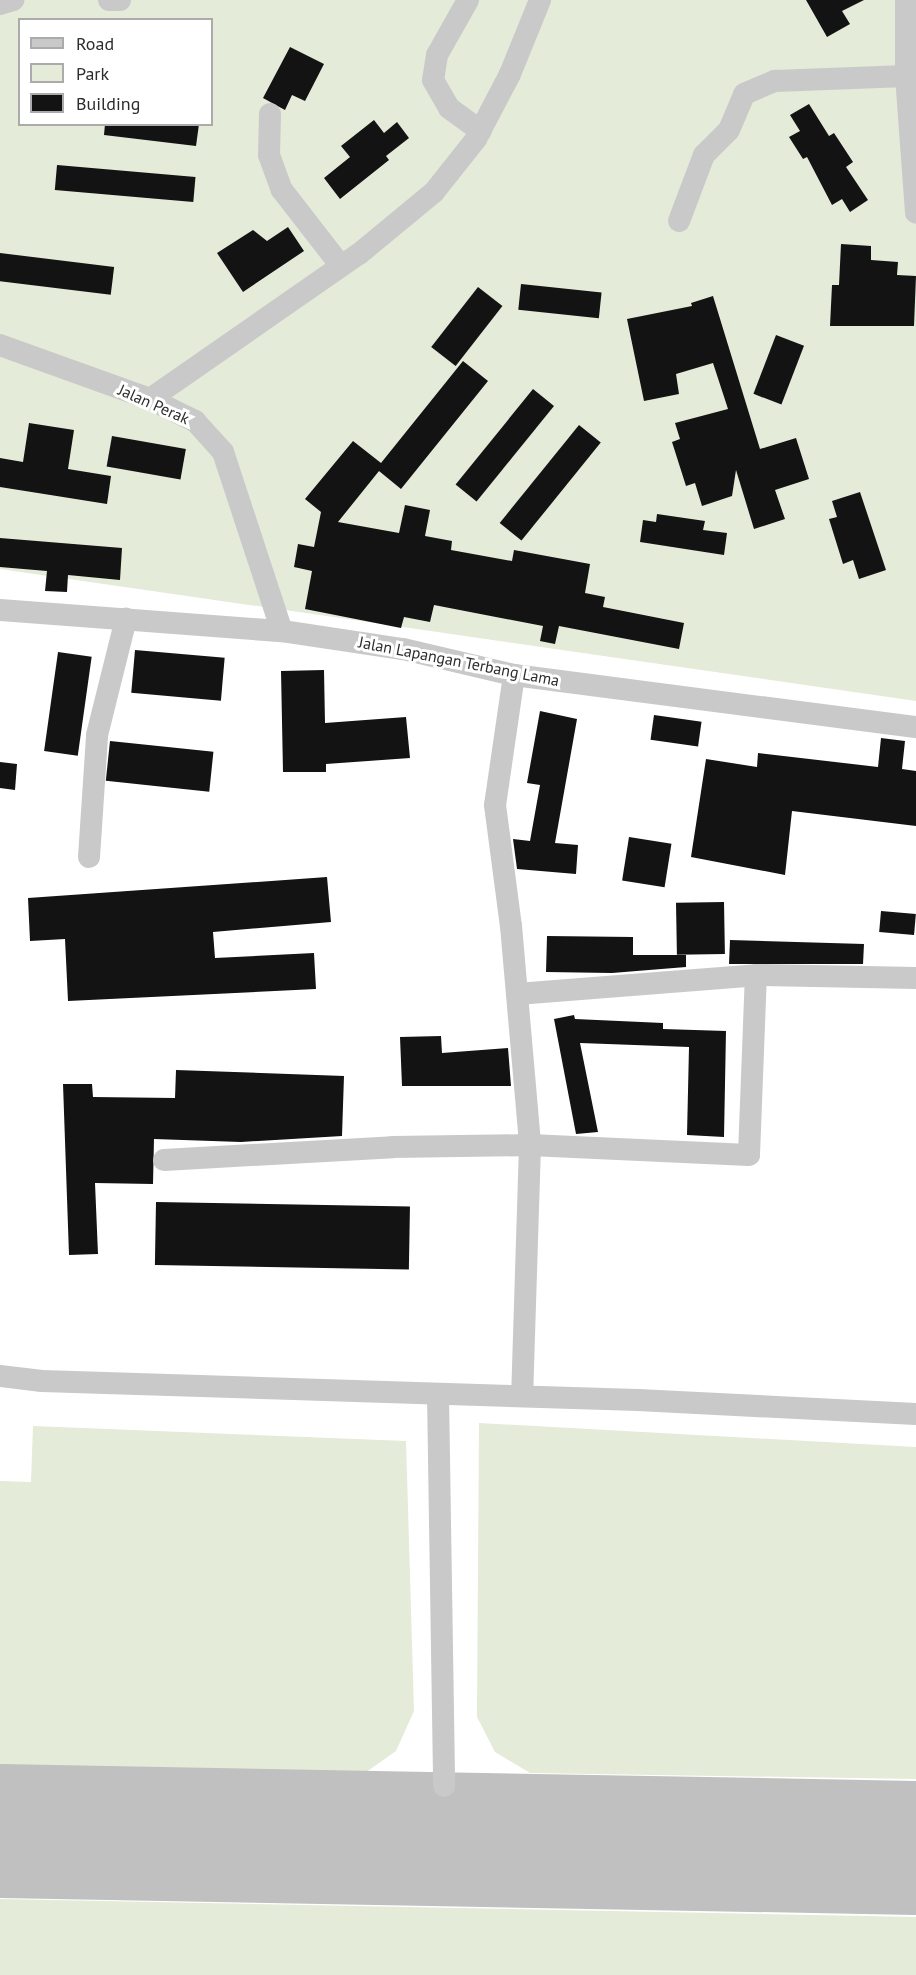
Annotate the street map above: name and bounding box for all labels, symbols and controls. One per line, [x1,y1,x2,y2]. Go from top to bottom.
legend [18,18,213,126]
text: Road [76,32,114,55]
text: Park [76,62,109,85]
text: Building [76,92,140,115]
street label: Jalan Perak [115,380,193,428]
street label: Jalan Lapangan Terbang Lama [357,632,561,690]

